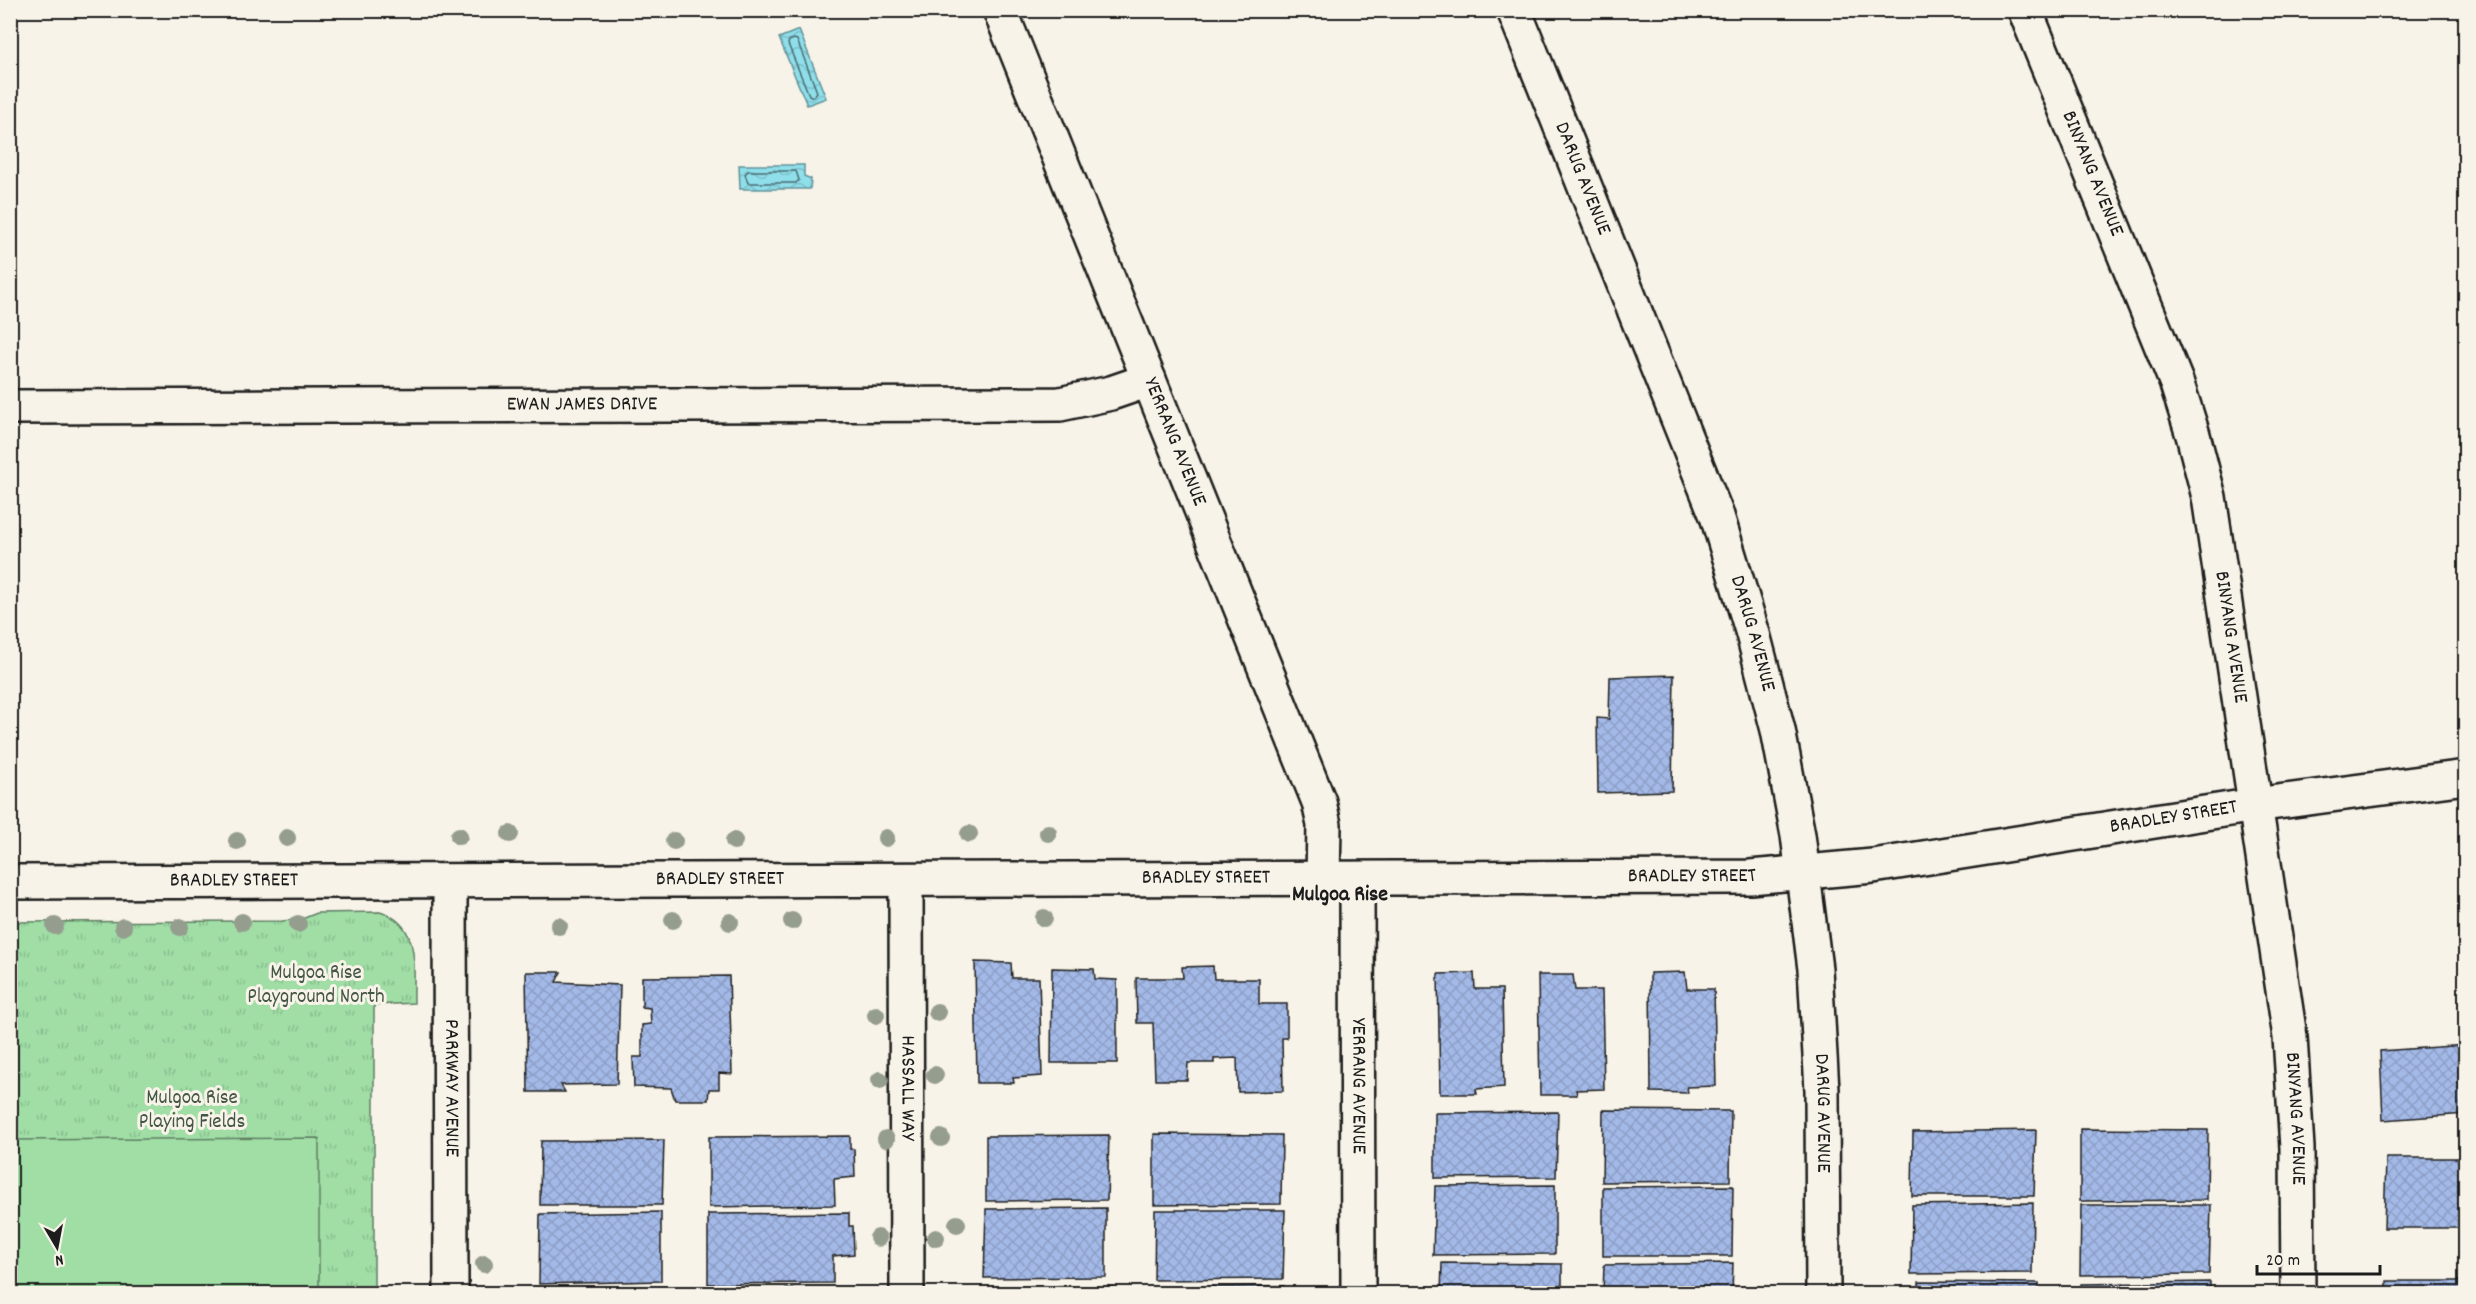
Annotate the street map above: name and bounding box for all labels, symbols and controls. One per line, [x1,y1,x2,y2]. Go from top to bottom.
street label: BINYANG AVENUE [2053,107,2131,242]
street label: DARUG AVENUE [1546,118,1618,240]
street label: YERRANG AVENUE [1135,374,1214,511]
street label: EWAN JAMES DRIVE [507,390,658,421]
street label: BINYANG AVENUE [2205,569,2255,706]
street label: DARUG AVENUE [1721,572,1783,695]
street label: BRADLEY STREET [2108,793,2240,843]
street label: BRADLEY STREET [1628,861,1758,892]
street label: BRADLEY STREET [1142,863,1271,894]
street label: BRADLEY STREET [656,865,785,895]
street label: BRADLEY STREET [170,866,299,897]
district label: Mulgoa Rise [1292,880,1388,911]
park label: Mulgoa Rise Playground North [247,959,385,1013]
street label: YERRANG AVENUE [1342,1018,1373,1155]
street label: PARKWAY AVENUE [435,1019,466,1158]
street label: HASSALL WAY [891,1035,922,1142]
street label: BINYANG AVENUE [2276,1051,2312,1186]
street label: DARUG AVENUE [1805,1053,1837,1173]
park label: Mulgoa Rise Playing Fields [139,1084,245,1138]
north arrow [27,1217,87,1277]
scale bar [2257,1238,2380,1276]
text: N [53,1247,65,1271]
text: 20 m [2266,1249,2300,1274]

